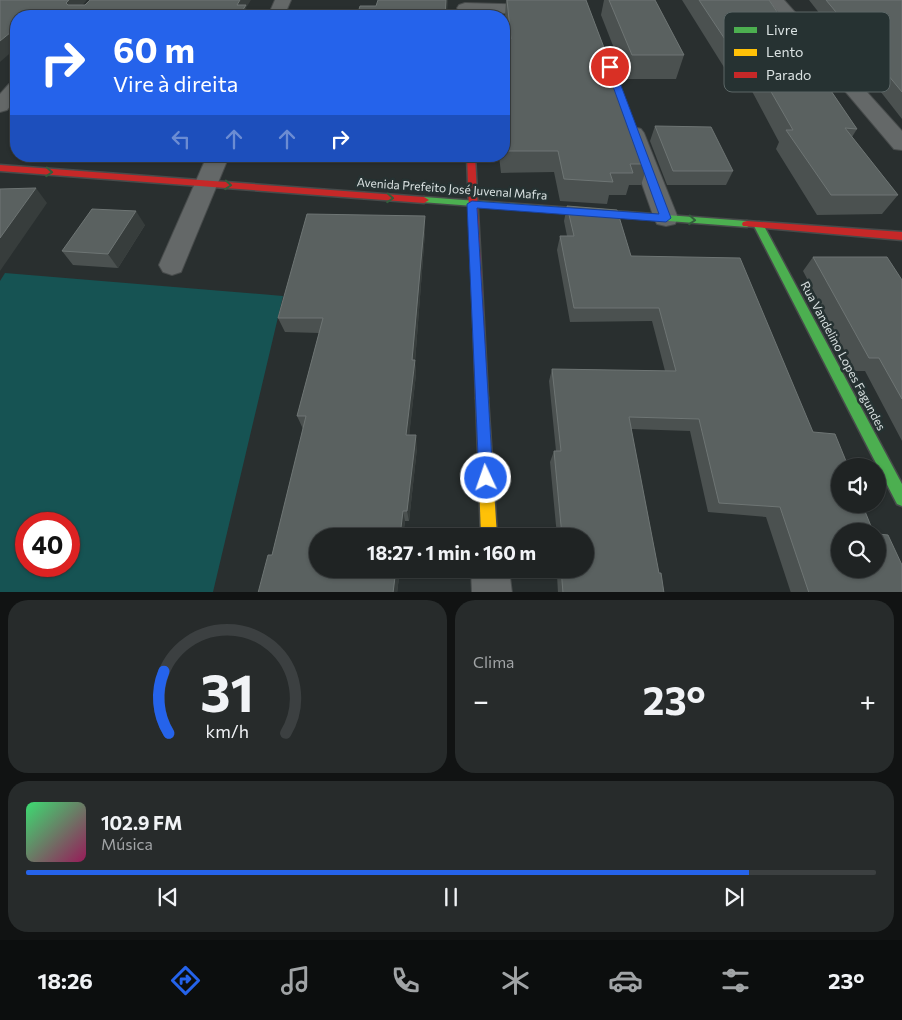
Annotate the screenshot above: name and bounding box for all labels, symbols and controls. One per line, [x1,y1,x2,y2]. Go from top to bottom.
legend [724,12,890,92]
text: Livre [766,21,798,38]
text: 60 m [113,27,195,70]
icon: right [30,30,95,95]
text: Lento [766,43,803,60]
pin [589,46,631,88]
icon: arrive [596,53,624,81]
text: Parado [766,66,811,83]
text: Vire à direita [113,70,238,97]
icon: left [167,125,195,153]
icon: ahead [220,125,248,153]
icon: ahead [273,125,301,153]
icon: right [326,125,354,153]
one-way arrow [45,166,53,177]
street label: Avenida Prefeito José Juvenal Mafra [356,174,548,203]
one-way arrow [224,180,232,191]
one-way arrow [386,192,394,203]
one-way arrow [688,215,696,226]
street label: Rua Vandelino Lopes Fagundes [799,279,889,432]
position arrow [459,451,511,503]
map controls [831,458,886,578]
button: sound [831,458,886,513]
speed limit sign: 40 [15,512,80,577]
button: search [831,523,886,578]
text: 18:27 · 1 min · 160 m [367,541,536,564]
text: Clima [473,652,514,671]
text: 31 [201,659,254,723]
text: 23° [643,676,706,723]
text: − [473,683,489,717]
text: + [860,683,876,717]
text: km/h [206,720,249,742]
text: 102.9 FM [101,811,182,834]
text: Música [101,834,153,853]
icon: previous [154,883,182,911]
icon: pause [437,883,465,911]
icon: next [720,883,748,911]
icon: directions [168,963,203,998]
icon: music [278,963,313,998]
icon: phone [388,963,423,998]
icon: climate [498,963,533,998]
icon: car [608,963,643,998]
icon: filters [718,963,753,998]
text: 18:26 [38,967,93,994]
text: 23° [828,967,864,994]

